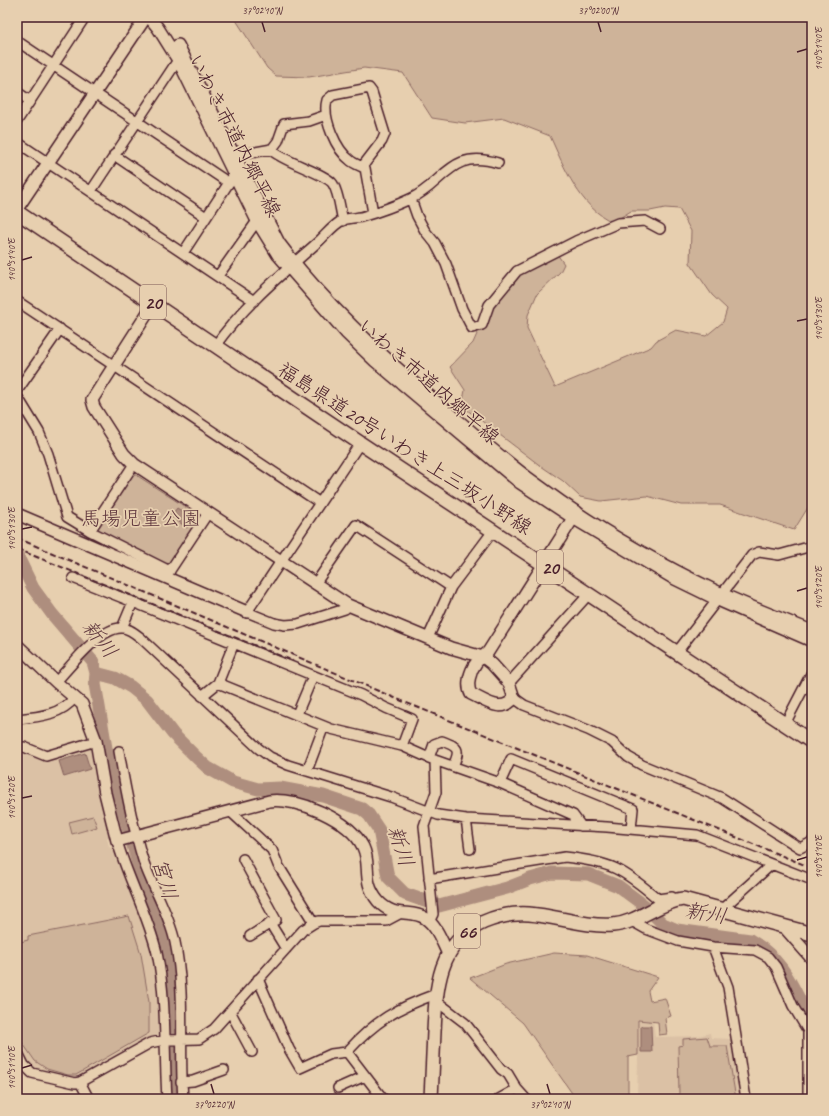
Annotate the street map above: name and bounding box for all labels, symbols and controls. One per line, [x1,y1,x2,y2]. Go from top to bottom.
text: 37°02'10"N [242,4,284,17]
text: 37°02'00"N [578,4,620,17]
text: 140°51'40"E [812,26,825,71]
street label: いわき市道内郷平線 [183,49,287,221]
text: 140°51'40"E [5,237,18,282]
road number: 20 [140,285,166,319]
text: 140°51'30"E [812,296,825,341]
street label: いわき市道内郷平線 [353,313,505,450]
street label: 福島県道20号いわき上三坂小野線 [273,357,536,540]
text: 140°51'30"E [5,506,18,551]
park label: 馬場児童公園 [81,506,201,531]
road number: 20 [537,550,563,584]
text: 140°51'20"E [812,565,825,610]
water label: 新川 [77,614,123,664]
text: 140°51'20"E [5,775,18,820]
water label: 新川 [382,822,420,870]
text: 140°51'10"E [812,834,825,879]
water label: 宮川 [147,855,183,903]
water label: 新川 [683,897,729,929]
road number: 66 [454,914,480,948]
text: 140°51'10"E [5,1045,18,1090]
text: 37°02'20"N [194,1098,236,1111]
text: 37°02'10"N [530,1098,572,1111]

